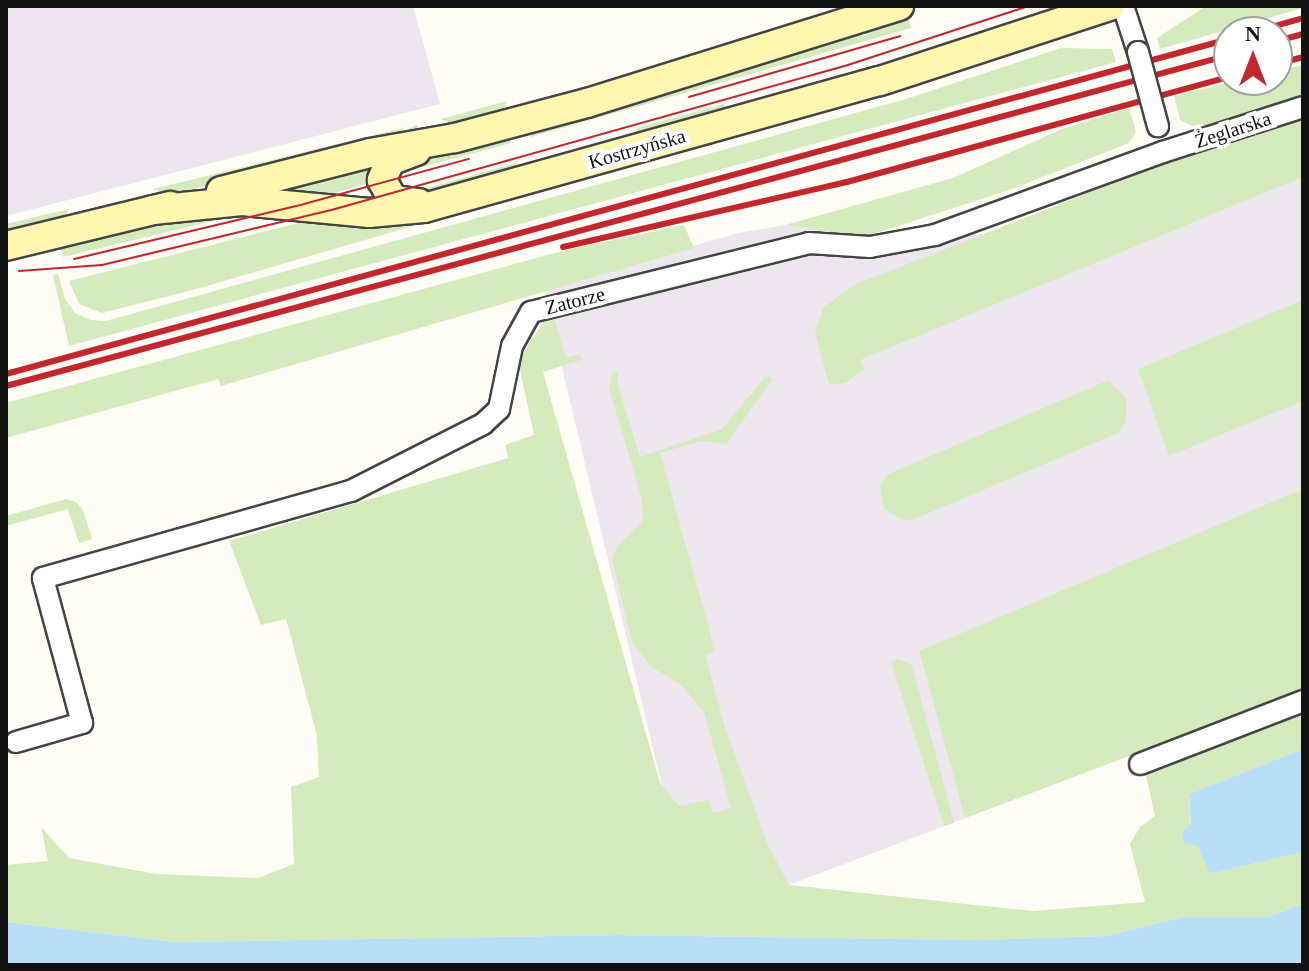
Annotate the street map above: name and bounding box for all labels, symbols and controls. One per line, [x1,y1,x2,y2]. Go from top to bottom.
north arrow [1213,16,1293,96]
text: N [1245,21,1261,46]
street label: Żeglarska [1192,106,1274,154]
street label: Kostrzyńska [586,124,688,174]
street label: Zatorze [542,282,608,320]

